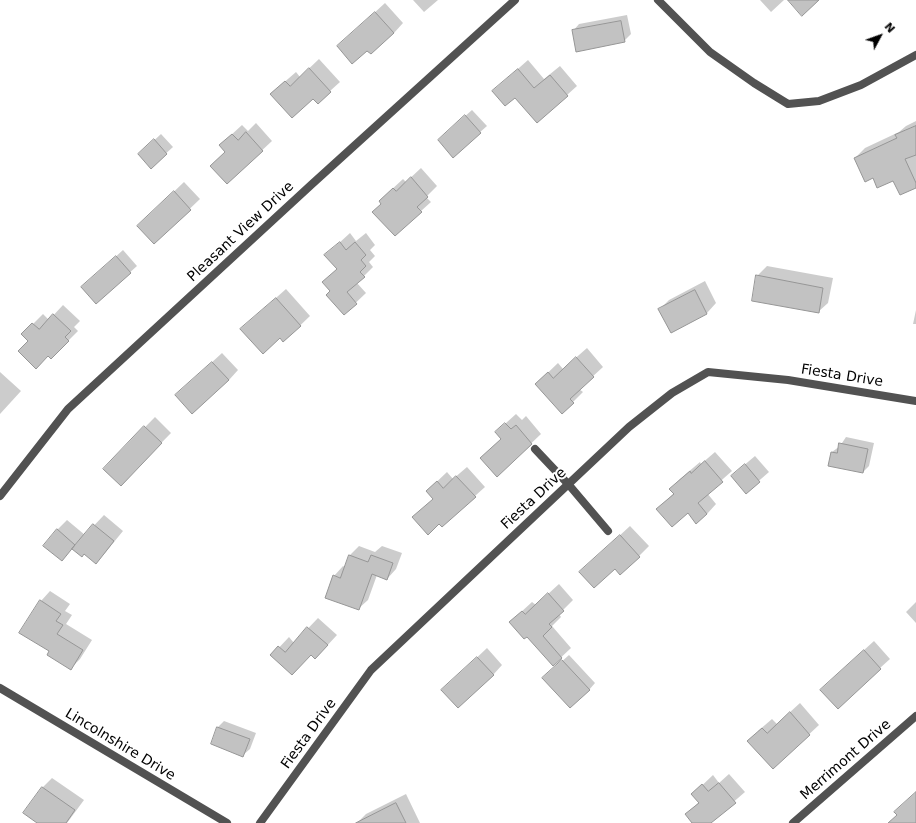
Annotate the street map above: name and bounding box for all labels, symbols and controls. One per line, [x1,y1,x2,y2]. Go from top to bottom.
north arrow [860,16,900,56]
text: N [882,20,897,36]
street label: Pleasant View Drive [184,178,298,286]
street label: Fiesta Drive [800,361,884,391]
street label: Fiesta Drive [498,465,570,533]
street label: Fiesta Drive [278,696,340,772]
street label: Lincolnshire Drive [62,705,178,785]
street label: Merrimont Drive [797,716,895,804]

